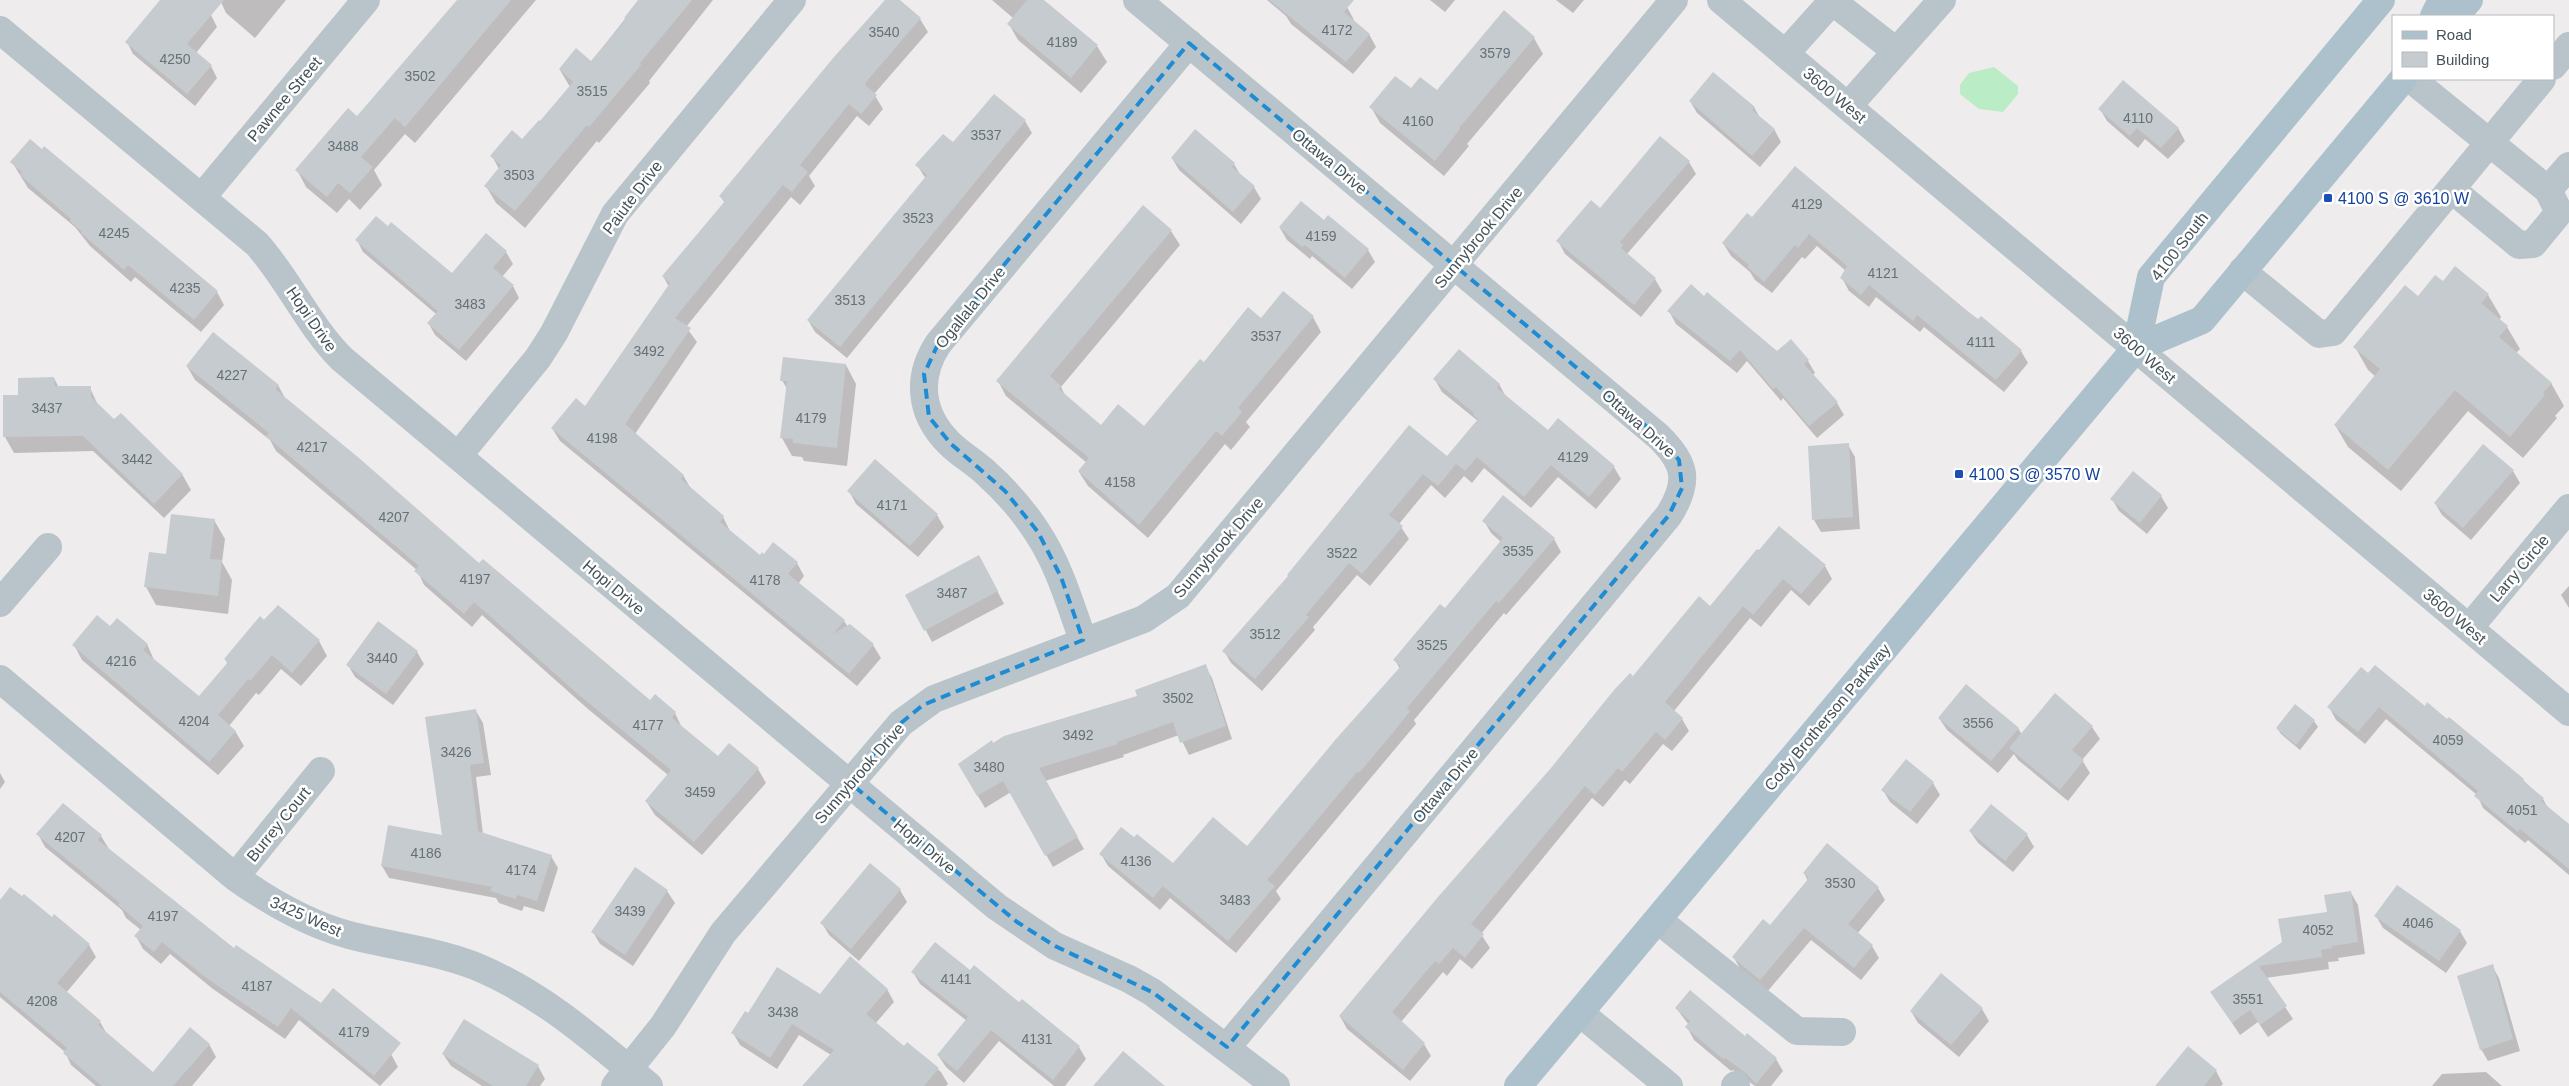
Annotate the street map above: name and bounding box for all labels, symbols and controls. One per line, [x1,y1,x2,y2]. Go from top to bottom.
legend [2392,15,2554,80]
house number: 4172 [1321,22,1353,38]
house number: 3540 [868,24,900,40]
text: Road [2436,26,2472,43]
house number: 4189 [1046,34,1078,50]
house number: 3579 [1479,45,1511,61]
house number: 4250 [159,51,191,67]
text: Building [2436,51,2489,68]
street label: Pawnee Street [244,53,325,145]
street label: 3600 West [1800,64,1870,127]
house number: 3502 [404,68,436,84]
house number: 3515 [576,83,608,99]
house number: 4110 [2123,110,2153,126]
house number: 4160 [1402,113,1434,129]
street label: Ottawa Drive [1289,125,1371,198]
house number: 3537 [970,127,1002,143]
house number: 3488 [327,138,359,154]
street label: Paiute Drive [599,157,665,237]
house number: 3503 [503,167,535,183]
street label: Sunnybrook Drive [1431,183,1526,291]
place label: 4100 S @ 3610 W [2338,190,2470,207]
marker: 4100 S @ 3610 W [2322,192,2334,204]
house number: 4129 [1791,196,1823,212]
street label: 4100 South [2147,209,2211,284]
house number: 3523 [902,210,934,226]
house number: 4245 [98,225,130,241]
house number: 4159 [1305,228,1337,244]
street label: Ogallala Drive [932,263,1009,352]
house number: 4121 [1867,265,1899,281]
house number: 4235 [169,280,201,296]
street label: Hopi Drive [283,284,340,355]
house number: 3513 [834,292,866,308]
house number: 3483 [454,296,486,312]
street label: 3600 West [2110,324,2179,387]
house number: 3537 [1250,328,1282,344]
house number: 4111 [1966,334,1996,350]
house number: 3492 [633,343,665,359]
house number: 4227 [216,367,248,383]
street label: Ottawa Drive [1599,386,1679,461]
house number: 3437 [31,400,63,416]
house number: 4179 [795,410,827,426]
house number: 4198 [586,430,618,446]
house number: 4217 [296,439,328,455]
house number: 4129 [1557,449,1589,465]
house number: 3442 [121,451,153,467]
place label: 4100 S @ 3570 W [1969,466,2101,483]
marker: 4100 S @ 3570 W [1953,468,1965,480]
house number: 4158 [1104,474,1136,490]
street label: Sunnybrook Drive [1170,494,1267,601]
house number: 4171 [876,497,908,513]
house number: 4207 [378,509,410,525]
street label: Larry Circle [2487,531,2552,605]
house number: 3535 [1502,543,1534,559]
house number: 3522 [1326,545,1358,561]
street label: Hopi Drive [580,557,648,618]
house number: 4197 [459,571,491,587]
house number: 4178 [749,572,781,588]
house number: 3487 [936,585,968,601]
street label: 3600 West [2420,585,2490,648]
house number: 3512 [1249,626,1281,642]
house number: 3525 [1416,637,1448,653]
street label: Cody Brotherson Parkway [1761,641,1894,794]
house number: 3440 [366,650,398,666]
house number: 4216 [105,653,137,669]
house number: 3502 [1162,690,1194,706]
house number: 4204 [178,713,210,729]
house number: 3556 [1962,715,1994,731]
house number: 4177 [632,717,664,733]
street label: Sunnybrook Drive [811,720,908,827]
house number: 3492 [1062,727,1094,743]
house number: 4059 [2432,732,2464,748]
house number: 3426 [440,744,472,760]
street label: Ottawa Drive [1409,744,1482,826]
house number: 3480 [973,759,1005,775]
street label: Burrey Court [243,783,314,865]
house number: 3459 [684,784,716,800]
house number: 4051 [2506,802,2538,818]
street label: Hopi Drive [891,816,959,877]
house number: 4207 [54,829,86,845]
house number: 4186 [410,845,442,861]
house number: 4136 [1120,853,1152,869]
house number: 4174 [505,862,537,878]
house number: 3530 [1824,875,1856,891]
house number: 3483 [1219,892,1251,908]
street label: 3425 West [268,893,345,940]
house number: 3439 [614,903,646,919]
house number: 4197 [147,908,179,924]
house number: 4046 [2402,915,2434,931]
house number: 4052 [2302,922,2334,938]
house number: 4141 [940,971,972,987]
house number: 4187 [241,978,273,994]
house number: 3551 [2232,991,2264,1007]
house number: 4208 [26,993,58,1009]
house number: 3438 [767,1004,799,1020]
house number: 4179 [338,1024,370,1040]
house number: 4131 [1021,1031,1053,1047]

